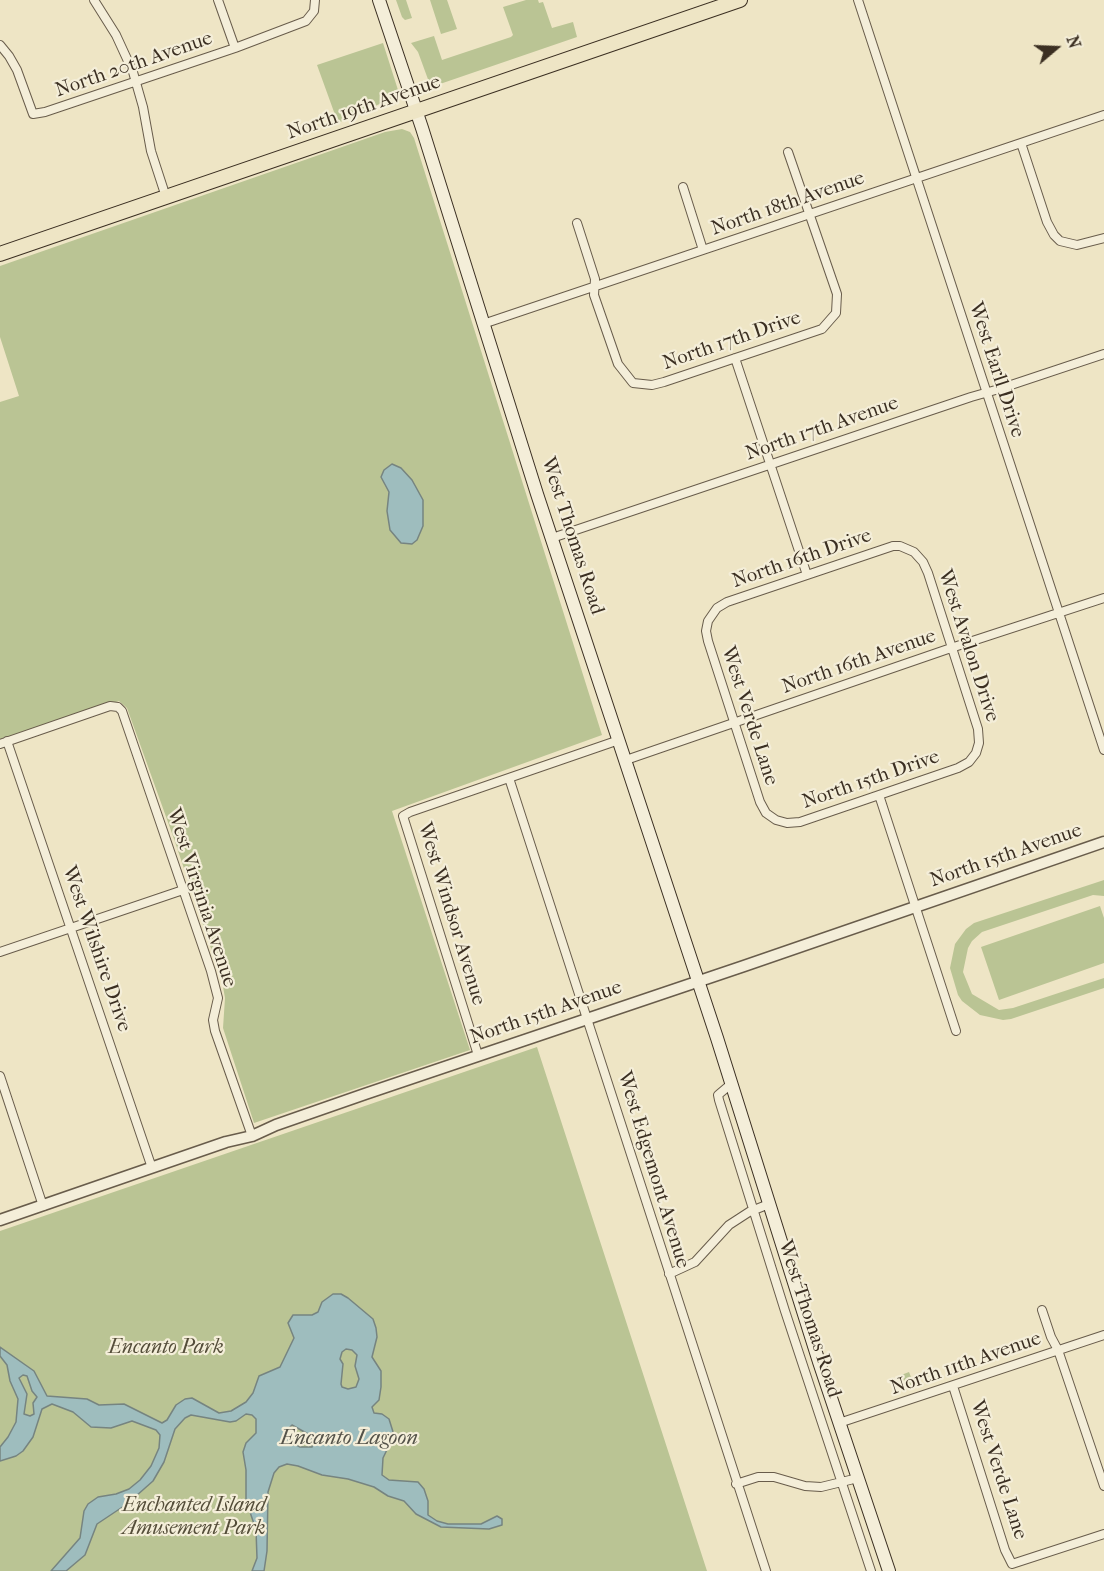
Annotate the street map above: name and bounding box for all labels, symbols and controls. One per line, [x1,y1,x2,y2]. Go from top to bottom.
north arrow [1026,18,1086,78]
street label: North 20th Avenue [52,27,216,103]
text: N [1063,33,1084,51]
street label: North 19th Avenue [284,70,444,146]
street label: North 18th Avenue [708,167,868,241]
street label: West Earll Drive [963,299,1029,441]
street label: North 17th Drive [660,306,804,376]
street label: North 17th Avenue [742,392,902,466]
street label: West Thomas Road [535,454,609,618]
street label: North 16th Drive [729,524,875,594]
street label: West Avalon Drive [932,567,1004,725]
street label: North 16th Avenue [779,624,939,700]
street label: West Verde Lane [715,643,783,789]
street label: North 15th Drive [799,745,943,815]
street label: West Virginia Avenue [161,806,241,990]
street label: North 15th Avenue [927,819,1085,893]
street label: West Windsor Avenue [412,820,490,1008]
street label: West Wilshire Drive [56,863,136,1035]
street label: North 15th Avenue [467,976,625,1050]
street label: West Edgemont Avenue [612,1069,694,1271]
street label: West Thomas Road [772,1237,846,1401]
street label: North 11th Avenue [888,1327,1044,1401]
park label: Encanto Park [108,1336,224,1360]
street label: West Verde Lane [964,1397,1032,1543]
water label: Encanto Lagoon [280,1426,418,1452]
park label: Enchanted Island Amusement Park [122,1494,266,1541]

